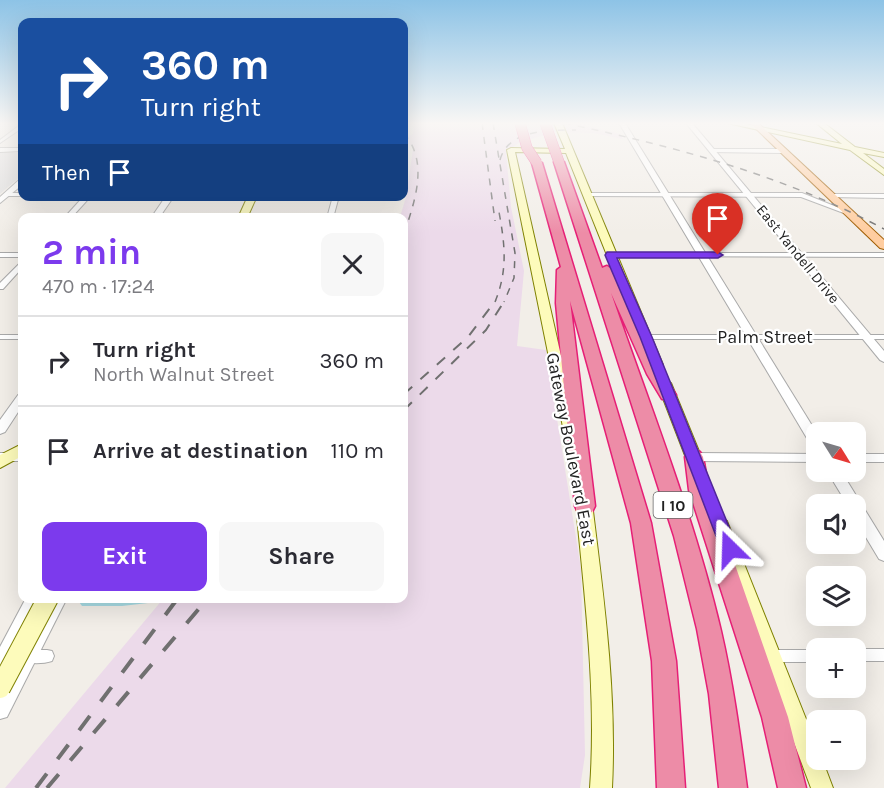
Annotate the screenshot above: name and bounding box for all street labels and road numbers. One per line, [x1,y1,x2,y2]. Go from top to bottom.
street label: East Yandell Drive [753,201,843,307]
street label: Palm Street [717,326,813,348]
street label: Gateway Boulevard East [542,351,601,548]
road number: I 10 [654,492,692,518]

